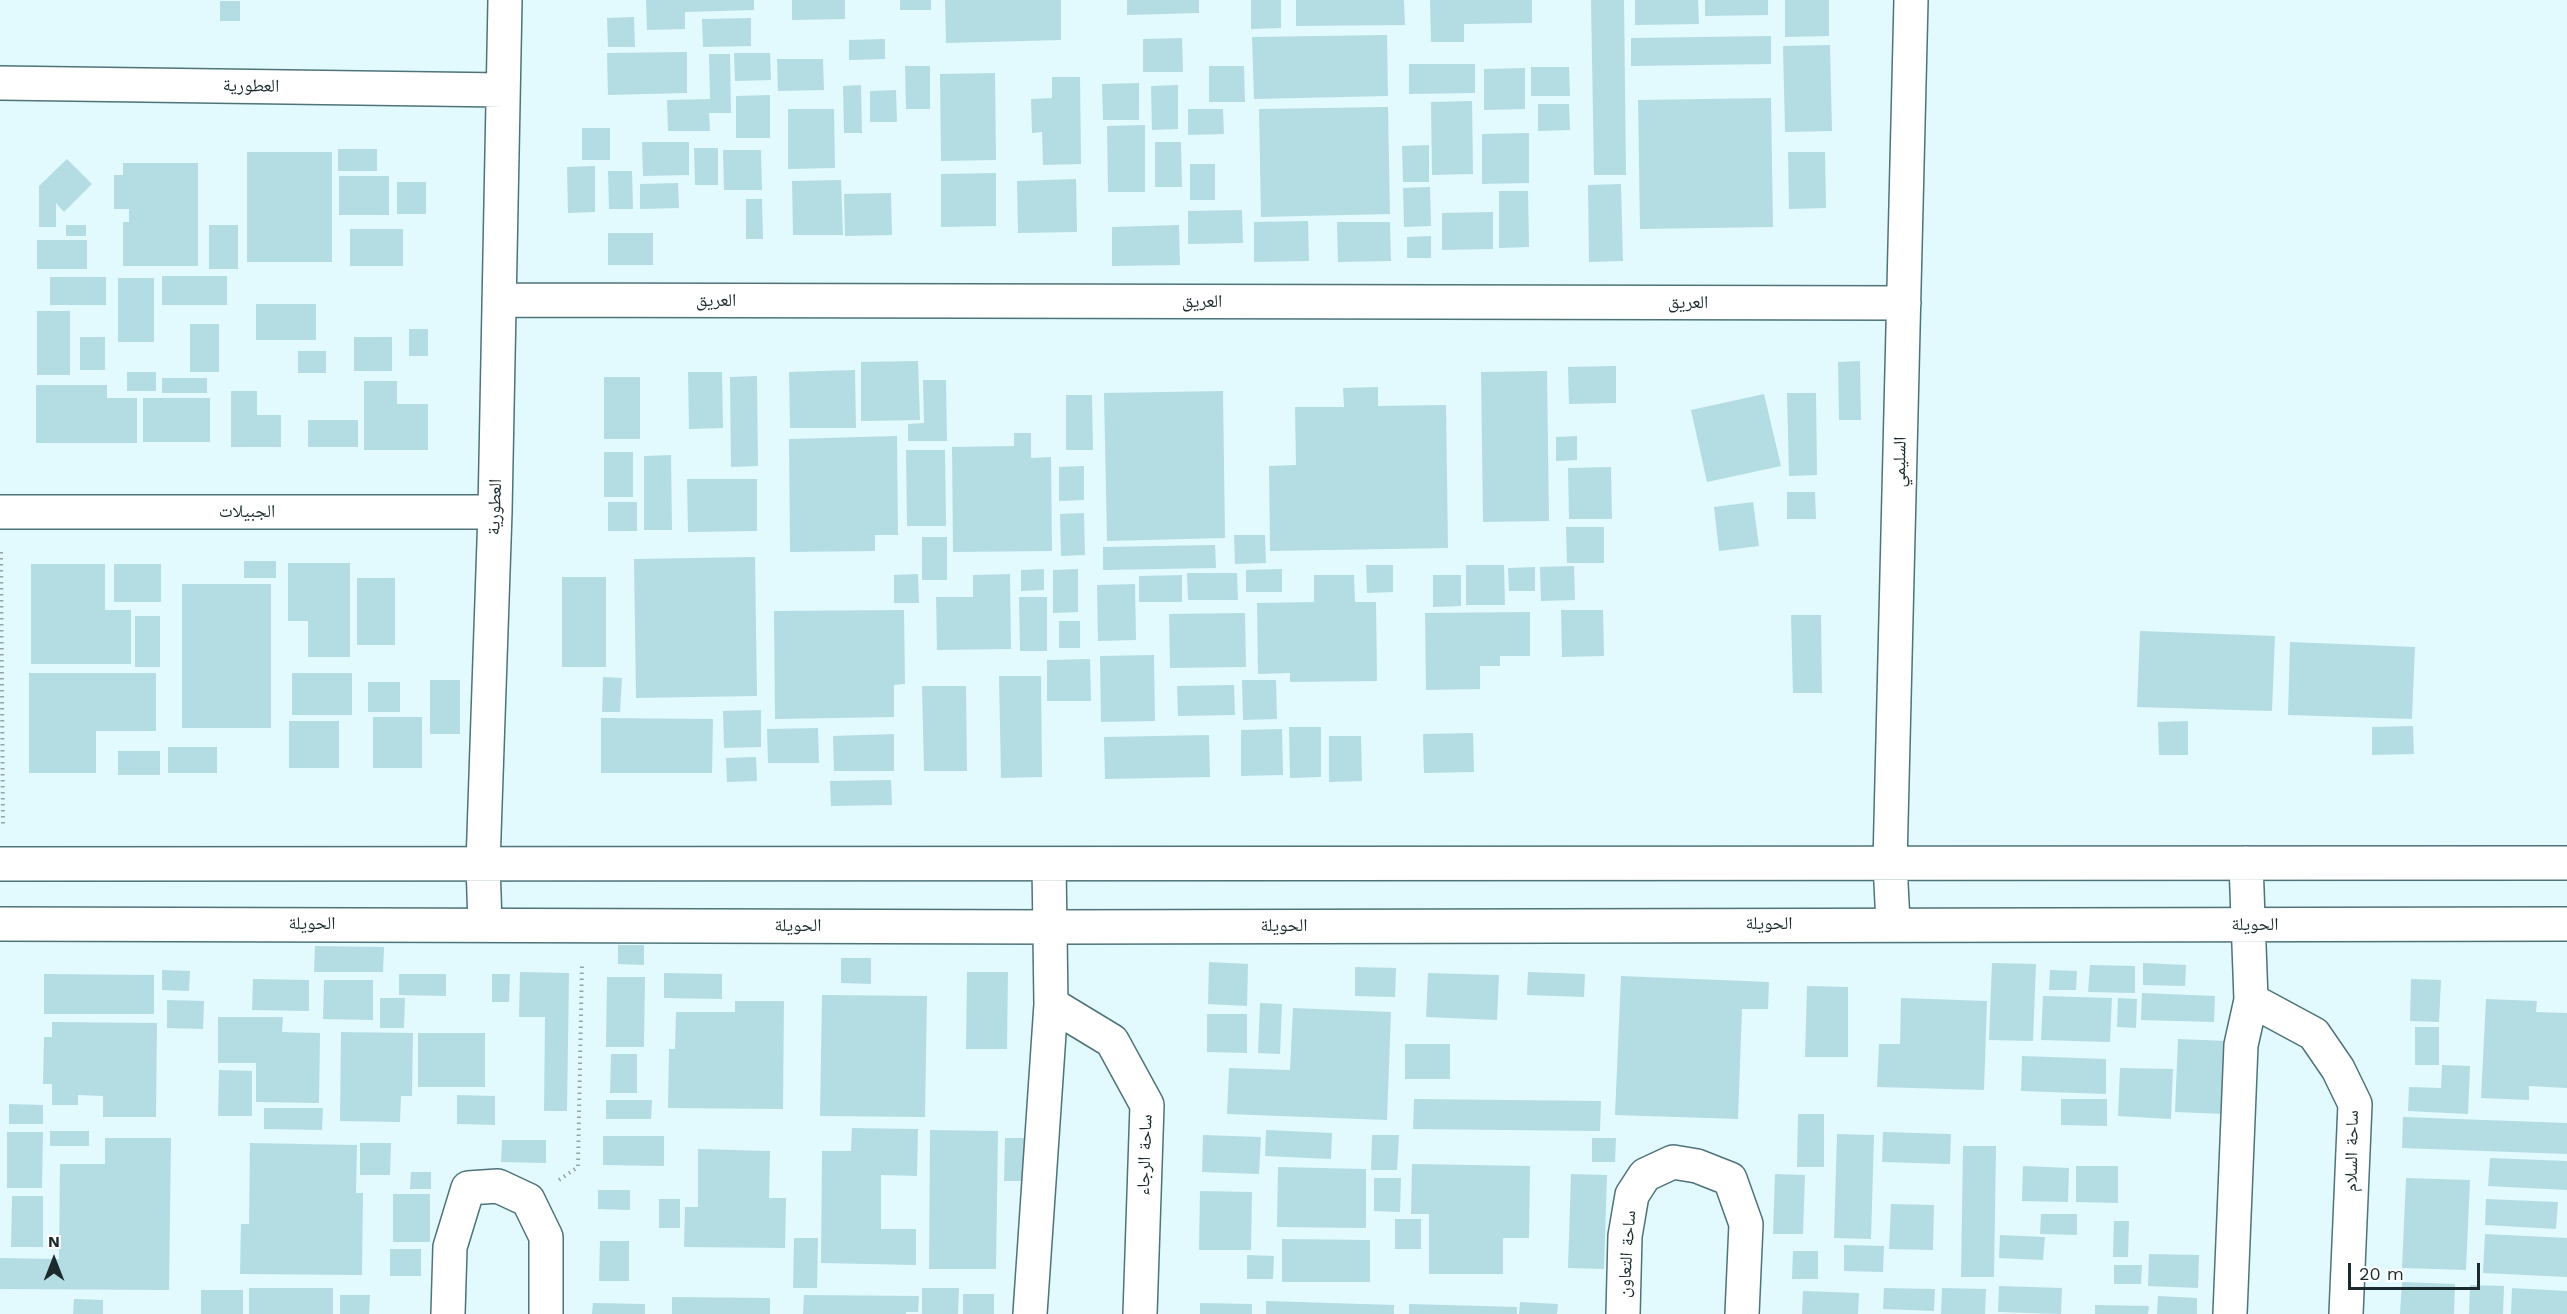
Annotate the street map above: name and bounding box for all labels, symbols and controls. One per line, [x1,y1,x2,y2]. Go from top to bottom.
street label: العطورية [223,75,279,97]
street label: العريق [696,290,736,312]
street label: العريق [1182,291,1222,313]
street label: العريق [1668,292,1708,314]
street label: السليمي [1889,436,1911,488]
street label: العطورية [483,478,507,536]
street label: الجبيلات [219,501,275,523]
street label: الحويلة [288,913,336,935]
street label: الحويلة [1745,913,1793,935]
street label: الحويلة [2231,914,2279,936]
street label: الحويلة [774,915,822,937]
street label: الحويلة [1260,915,1308,937]
street label: ساحة السلام [2340,1110,2364,1192]
street label: ساحة الرجاء [1133,1114,1157,1196]
street label: ساحة التعاون [1613,1210,1641,1298]
north arrow [24,1230,84,1290]
text: N [48,1232,60,1251]
scale bar [2351,1251,2483,1289]
text: 20 m [2359,1263,2404,1284]

